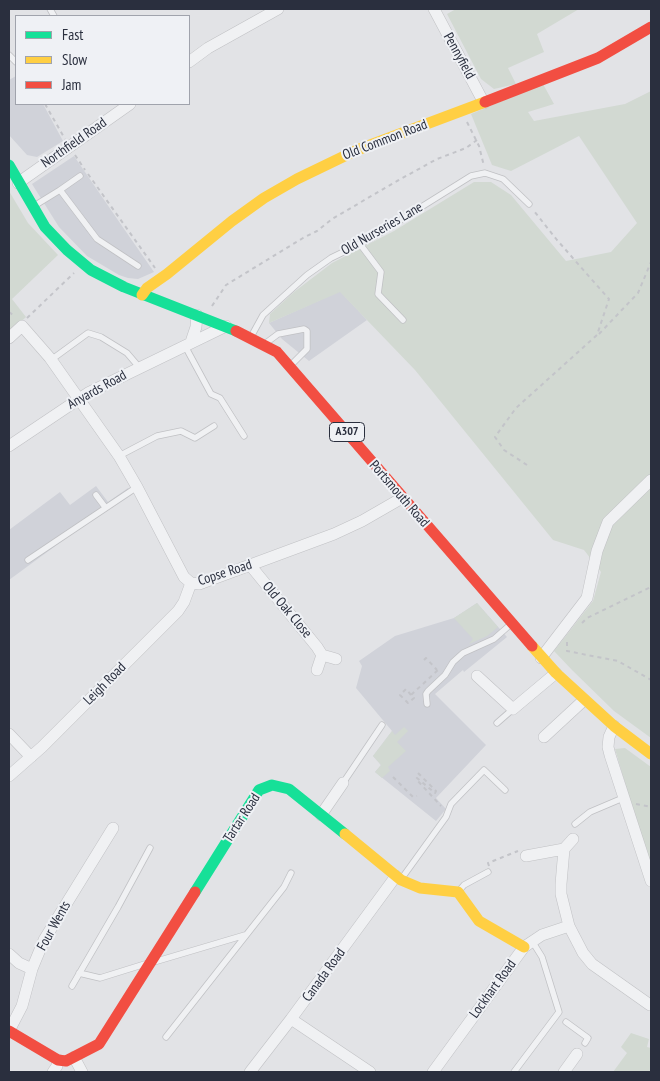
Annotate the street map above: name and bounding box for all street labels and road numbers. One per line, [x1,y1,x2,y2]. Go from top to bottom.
street label: Pennyfield [439,30,479,82]
street label: Northfield Road [38,114,110,172]
street label: Old Common Road [340,116,430,164]
street label: Old Nurseries Lane [338,199,426,259]
street label: Anyards Road [64,367,130,413]
road number: A307 [330,422,364,442]
street label: Portsmouth Road [365,457,433,531]
street label: Copse Road [196,556,254,590]
street label: Old Oak Close [259,579,315,641]
street label: Leigh Road [80,659,130,709]
street label: Tartar Road [220,790,264,846]
street label: Four Wents [34,898,74,954]
street label: Canada Road [299,945,349,1005]
street label: Lockhart Road [466,956,520,1022]

